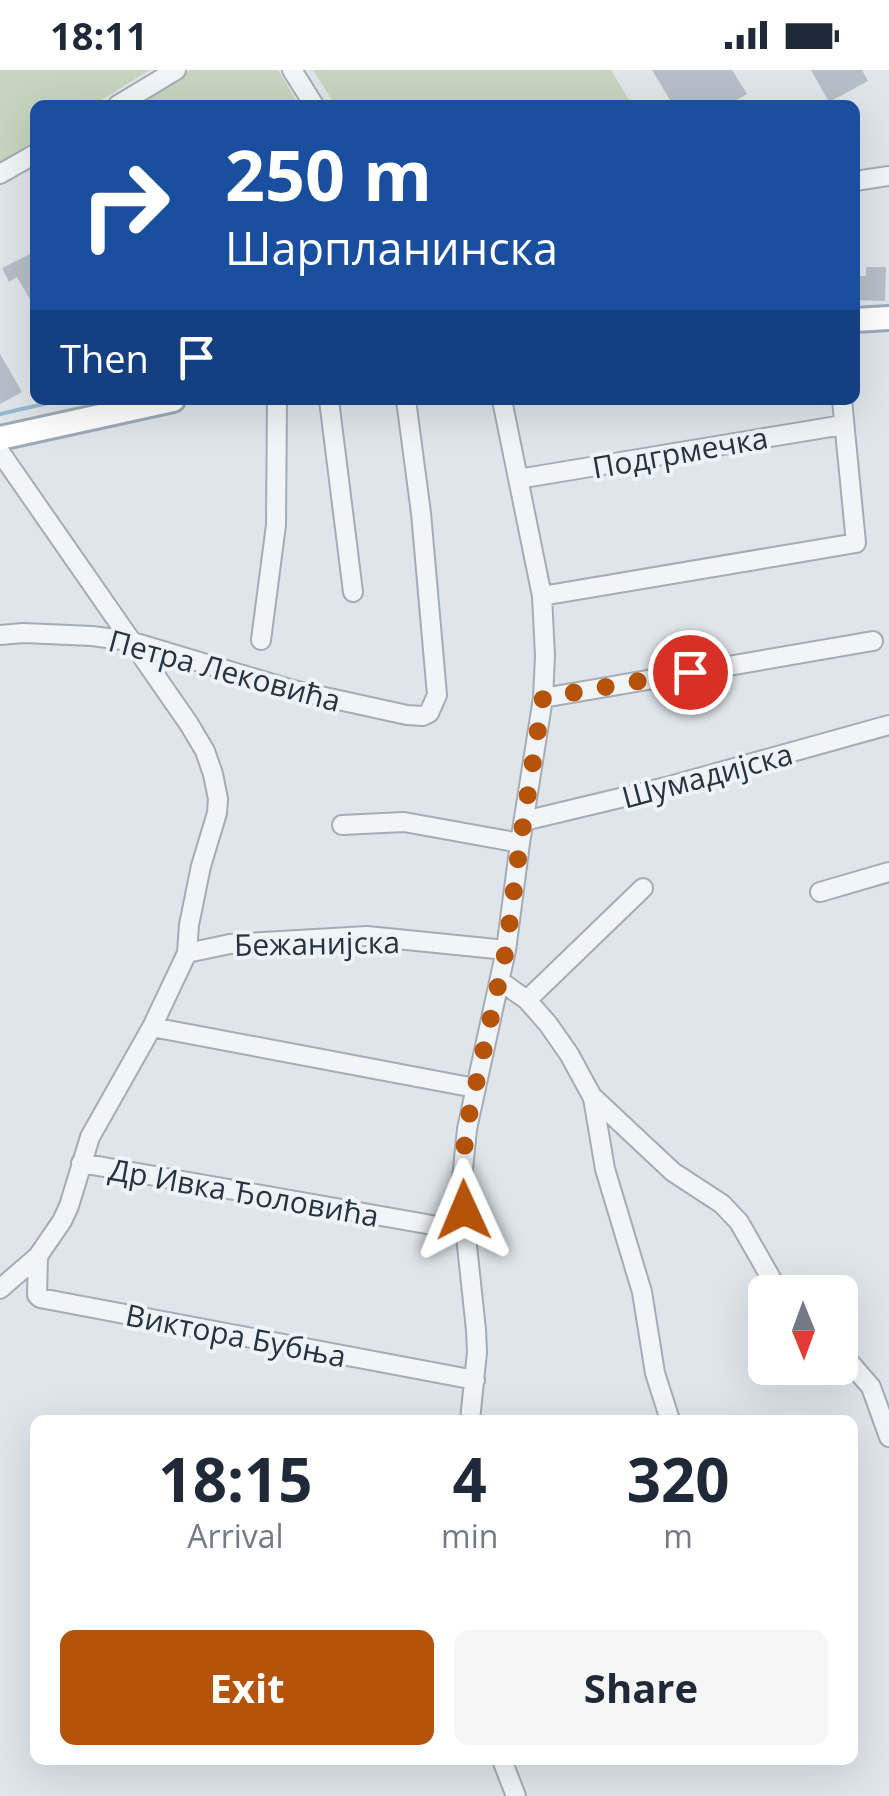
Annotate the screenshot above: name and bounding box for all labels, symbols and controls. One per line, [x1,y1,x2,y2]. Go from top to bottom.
text: 18:11 [50,9,148,61]
text: 250 m [225,126,432,222]
icon: right [60,140,190,270]
text: Шарпланинска [225,217,558,278]
icon: arrive [169,330,224,385]
text: Then [60,332,149,384]
street label: Подгрмечка [589,416,771,488]
street label: Петра Лековића [105,619,345,721]
pin [648,630,733,715]
icon: arrive [663,645,718,700]
street label: Шумадијска [617,733,797,817]
street label: Бежанијска [234,921,400,965]
street label: Др Ивка Ђоловића [106,1148,382,1236]
position arrow [412,1158,516,1262]
north arrow [748,1275,858,1385]
map controls [748,1275,858,1385]
street label: Виктора Бубња [122,1294,350,1376]
text: 18:15 [158,1438,313,1520]
text: 4 [453,1438,487,1520]
text: 320 [627,1438,730,1520]
text: Arrival [187,1514,284,1557]
text: min [441,1514,498,1557]
text: m [663,1514,693,1557]
button: Exit [60,1630,434,1745]
button: Share [454,1630,828,1745]

